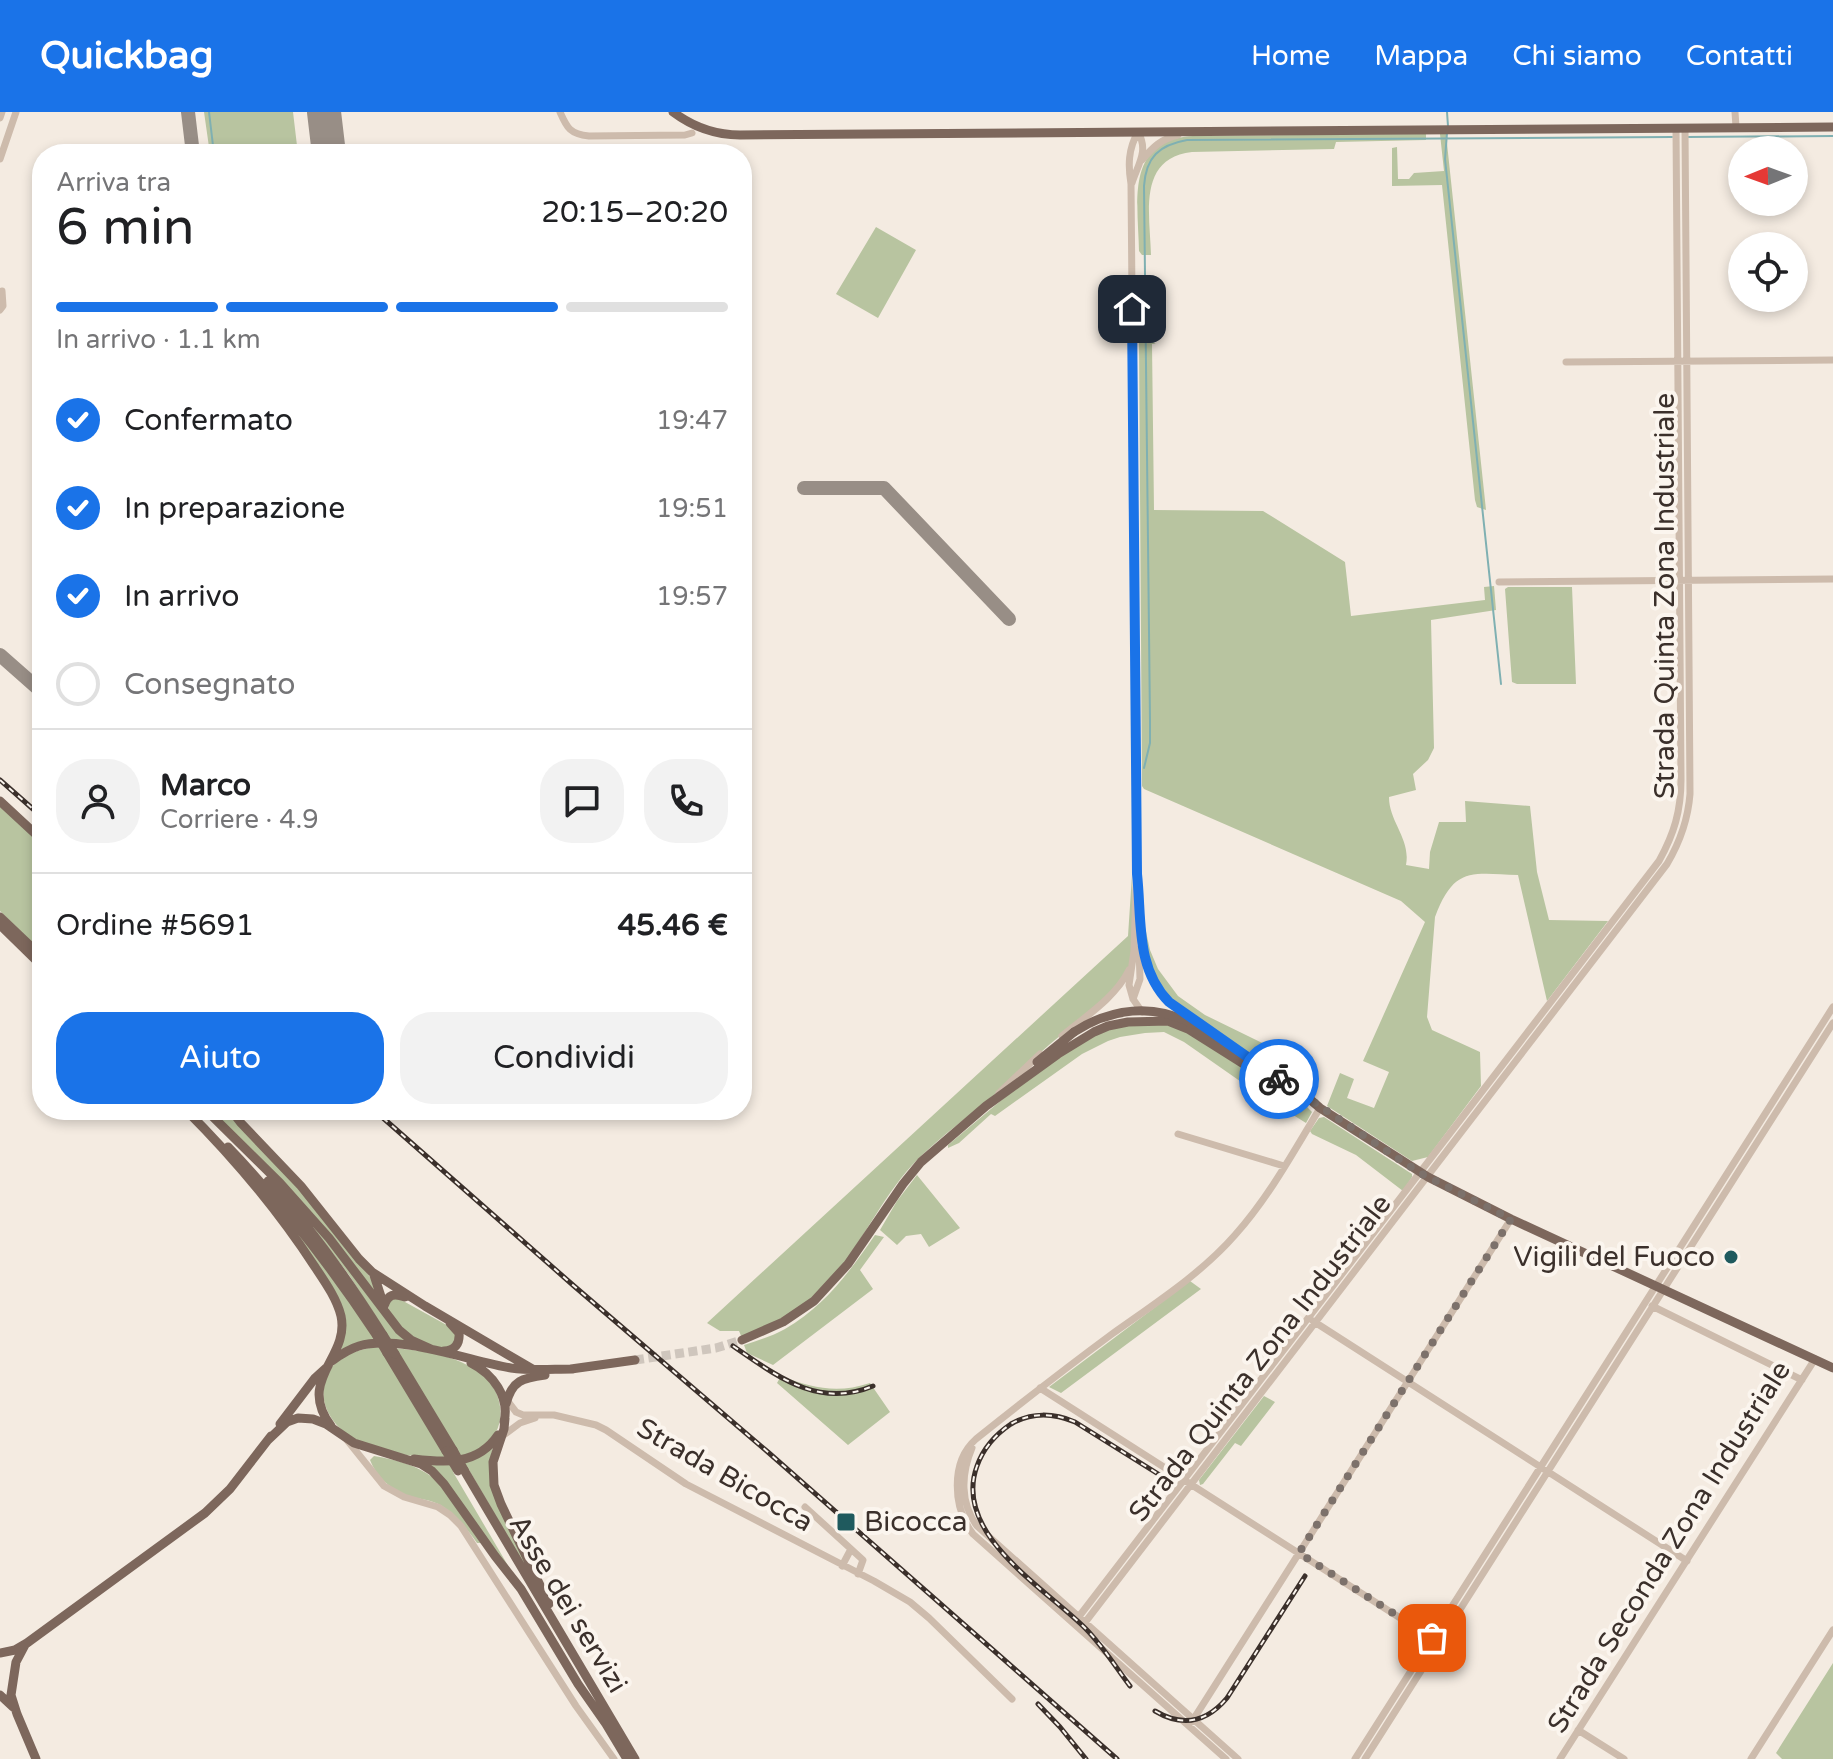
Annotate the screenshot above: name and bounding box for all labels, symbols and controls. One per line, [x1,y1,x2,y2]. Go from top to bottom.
text: Quickbag [40,33,213,79]
text: Home [1251,39,1330,73]
text: Mappa [1374,39,1468,73]
text: Chi siamo [1512,39,1642,73]
text: Contatti [1686,39,1793,73]
north arrow [1728,136,1808,216]
map controls [1728,136,1808,312]
text: Arriva tra [56,167,171,198]
text: 20:15–20:20 [541,194,728,231]
text: 6 min [56,196,195,259]
button: locate [1728,232,1808,312]
pin [1098,275,1166,343]
icon: home [1110,287,1154,331]
text: In arrivo · 1.1 km [56,324,261,355]
street label: Strada Quinta Zona Industriale [1648,393,1682,799]
icon: check [56,398,100,442]
text: Confermato [124,402,293,439]
text: 19:47 [656,405,728,436]
icon: check [56,486,100,530]
text: In preparazione [124,490,345,527]
text: 19:51 [656,493,728,524]
icon: check [56,574,100,618]
text: In arrivo [124,578,240,615]
text: 19:57 [656,581,728,612]
text: Consegnato [124,666,295,703]
button: person [56,759,140,843]
button: chat [540,759,624,843]
button: phone [644,759,728,843]
text: Marco [160,767,251,804]
text: Corriere · 4.9 [160,804,319,835]
text: Ordine #5691 [56,907,254,944]
text: 45.46 € [617,907,728,944]
button: Aiuto [56,1012,384,1104]
button: Condividi [400,1012,728,1104]
courier [1239,1039,1319,1119]
icon: bike [1257,1057,1301,1101]
street label: Strada Quinta Zona Industriale [1122,1188,1398,1528]
place label: Vigili del Fuoco [1513,1240,1715,1274]
marker: Vigili del Fuoco [1722,1248,1740,1266]
street label: Strada Seconda Zona Industriale [1540,1355,1798,1739]
street label: Strada Bicocca [631,1411,819,1539]
place label: Bicocca [864,1505,967,1539]
street label: Asse dei servizi [502,1509,634,1699]
marker: Bicocca [835,1511,857,1533]
pin [1398,1604,1466,1672]
icon: bag [1410,1616,1454,1660]

